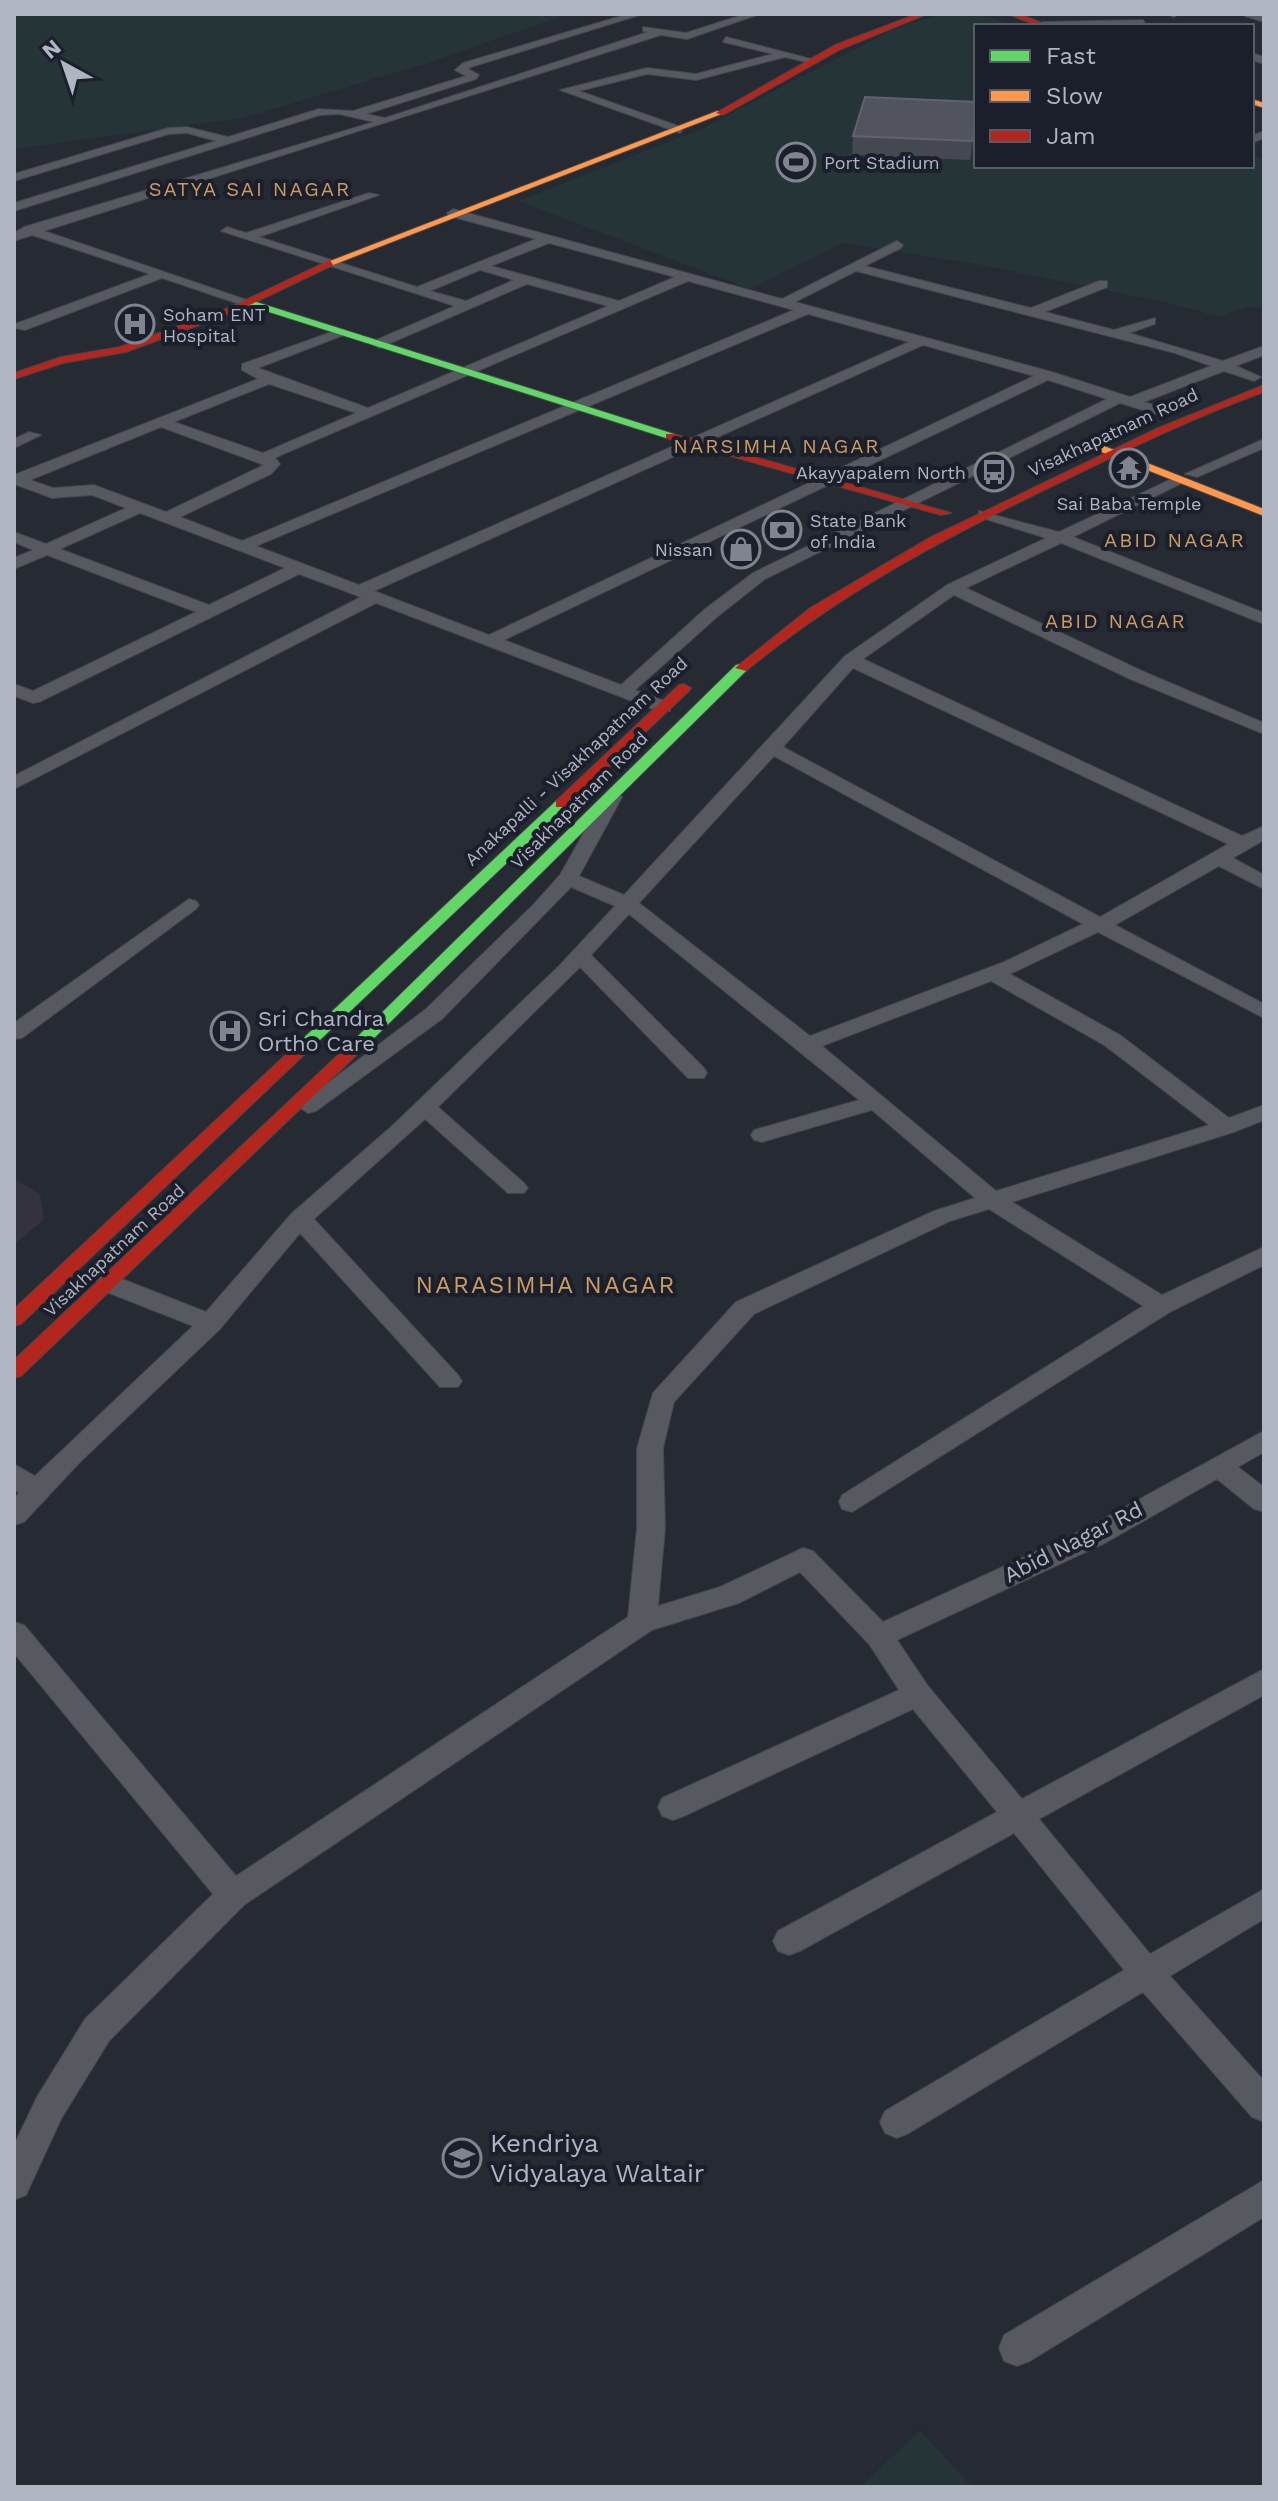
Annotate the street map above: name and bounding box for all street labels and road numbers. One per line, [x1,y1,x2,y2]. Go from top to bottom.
street label: Visakhapatnam Road [1025,383,1201,481]
street label: Anakapalli - Visakhapatnam Road [460,652,692,870]
street label: Visakhapatnam Road [506,727,652,873]
street label: Visakhapatnam Road [39,1179,189,1321]
street label: Abid Nagar Rd [1000,1496,1146,1588]

